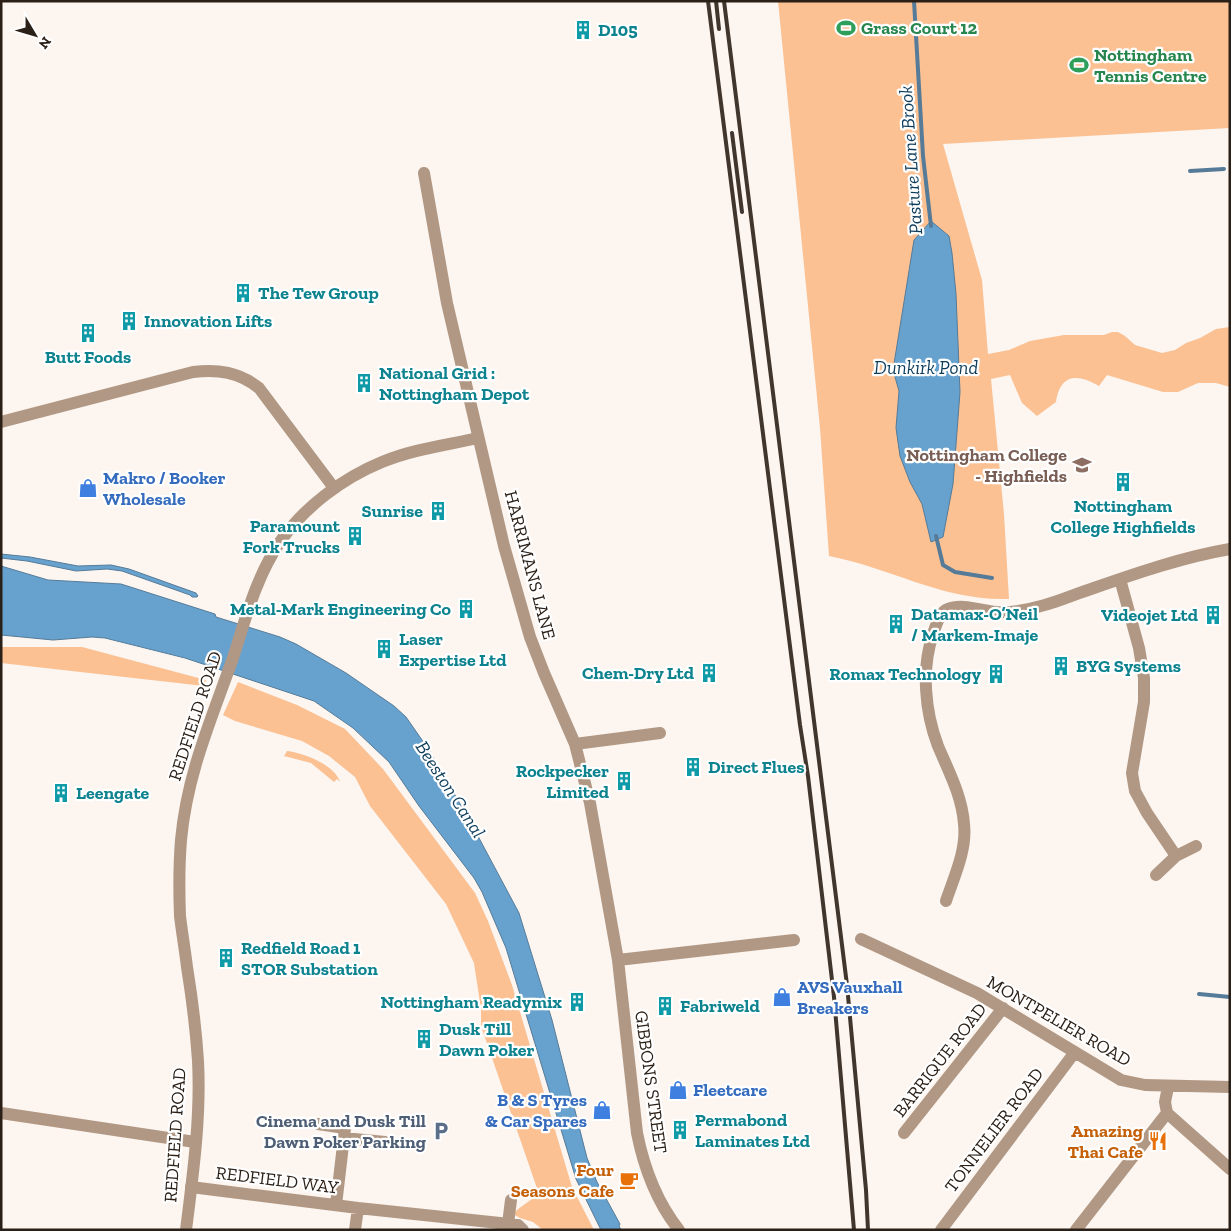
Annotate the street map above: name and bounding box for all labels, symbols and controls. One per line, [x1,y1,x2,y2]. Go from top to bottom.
north arrow [10,10,60,60]
sports icon: Grass Court 12 [835,17,857,39]
place label: Grass Court 12 [861,17,977,39]
building icon: D105 [572,19,594,41]
place label: D105 [598,19,638,41]
text: N [35,33,55,52]
place label: Nottingham Tennis Centre [1094,44,1207,87]
sports icon: Nottingham Tennis Centre [1068,54,1090,76]
water label: Pasture Lane Brook [894,85,927,235]
building icon: The Tew Group [232,282,254,304]
place label: The Tew Group [258,282,379,304]
building icon: Innovation Lifts [118,310,140,332]
place label: Innovation Lifts [144,310,272,332]
building icon: Butt Foods [77,322,99,344]
place label: Butt Foods [45,346,131,368]
water label: Dunkirk Pond [874,356,978,379]
place label: National Grid : Nottingham Depot [379,362,530,405]
building icon: National Grid : Nottingham Depot [353,372,375,394]
place label: Nottingham College - Highfields [906,444,1067,487]
school or university icon: Nottingham College - Highfields [1071,454,1093,476]
place label: Makro / Booker Wholesale [103,467,226,510]
building icon: Nottingham College Highfields [1112,471,1134,493]
shop icon: Makro / Booker Wholesale [77,477,99,499]
street label: HARRIMANS LANE [500,488,560,642]
place label: Nottingham College Highfields [1051,495,1195,538]
place label: Sunrise [361,500,423,522]
building icon: Sunrise [427,500,449,522]
place label: Paramount Fork Trucks [243,515,341,558]
building icon: Paramount Fork Trucks [344,525,366,547]
place label: Metal-Mark Engineering Co [230,598,452,620]
building icon: Metal-Mark Engineering Co [455,598,477,620]
place label: Datamax-O’Neil / Markem-Imaje [911,603,1038,646]
place label: Videojet Ltd [1101,604,1199,626]
building icon: Videojet Ltd [1202,604,1224,626]
building icon: Datamax-O’Neil / Markem-Imaje [885,613,907,635]
place label: Laser Expertise Ltd [399,628,507,671]
building icon: Laser Expertise Ltd [373,638,395,660]
street label: REDFIELD ROAD [164,648,226,784]
building icon: BYG Systems [1050,655,1072,677]
place label: BYG Systems [1076,655,1181,677]
place label: Chem-Dry Ltd [582,662,695,684]
building icon: Chem-Dry Ltd [698,662,720,684]
place label: Romax Technology [829,663,981,685]
building icon: Romax Technology [985,663,1007,685]
water label: Beeston Canal [411,736,490,842]
building icon: Direct Flues [682,756,704,778]
place label: Direct Flues [708,756,804,778]
place label: Rockpecker Limited [516,760,610,803]
building icon: Rockpecker Limited [613,770,635,792]
building icon: Leengate [50,782,72,804]
place label: Leengate [76,782,150,804]
place label: Redfield Road 1 STOR Substation [241,937,378,980]
building icon: Redfield Road 1 STOR Substation [215,947,237,969]
street label: MONTPELIER ROAD [983,971,1135,1071]
place label: AVS Vauxhall Breakers [797,976,903,1019]
shop icon: AVS Vauxhall Breakers [771,986,793,1008]
place label: Nottingham Readymix [380,991,562,1013]
building icon: Nottingham Readymix [566,991,588,1013]
building icon: Fabriweld [654,995,676,1017]
place label: Fabriweld [680,995,760,1017]
street label: BARRIQUE ROAD [889,999,991,1121]
street label: GIBBONS STREET [630,1009,672,1155]
place label: Dusk Till Dawn Poker [439,1018,534,1061]
building icon: Dusk Till Dawn Poker [413,1028,435,1050]
street label: TONNELIER ROAD [940,1063,1048,1197]
street label: REDFIELD ROAD [159,1067,191,1203]
shop icon: Fleetcare [667,1079,689,1101]
place label: Fleetcare [693,1079,767,1101]
place label: B & S Tyres & Car Spares [485,1089,587,1132]
shop icon: B & S Tyres & Car Spares [591,1099,613,1121]
place label: Permabond Laminates Ltd [695,1109,811,1152]
place label: Cinema and Dusk Till Dawn Poker Parking [256,1110,426,1153]
building icon: Permabond Laminates Ltd [669,1119,691,1141]
parking icon: Cinema and Dusk Till Dawn Poker Parking [430,1120,452,1142]
place label: Amazing Thai Cafe [1068,1120,1143,1163]
restaurant icon: Amazing Thai Cafe [1147,1130,1169,1152]
place label: Four Seasons Cafe [511,1159,614,1202]
street label: REDFIELD WAY [214,1162,340,1198]
cafe icon: Four Seasons Cafe [618,1169,640,1191]

